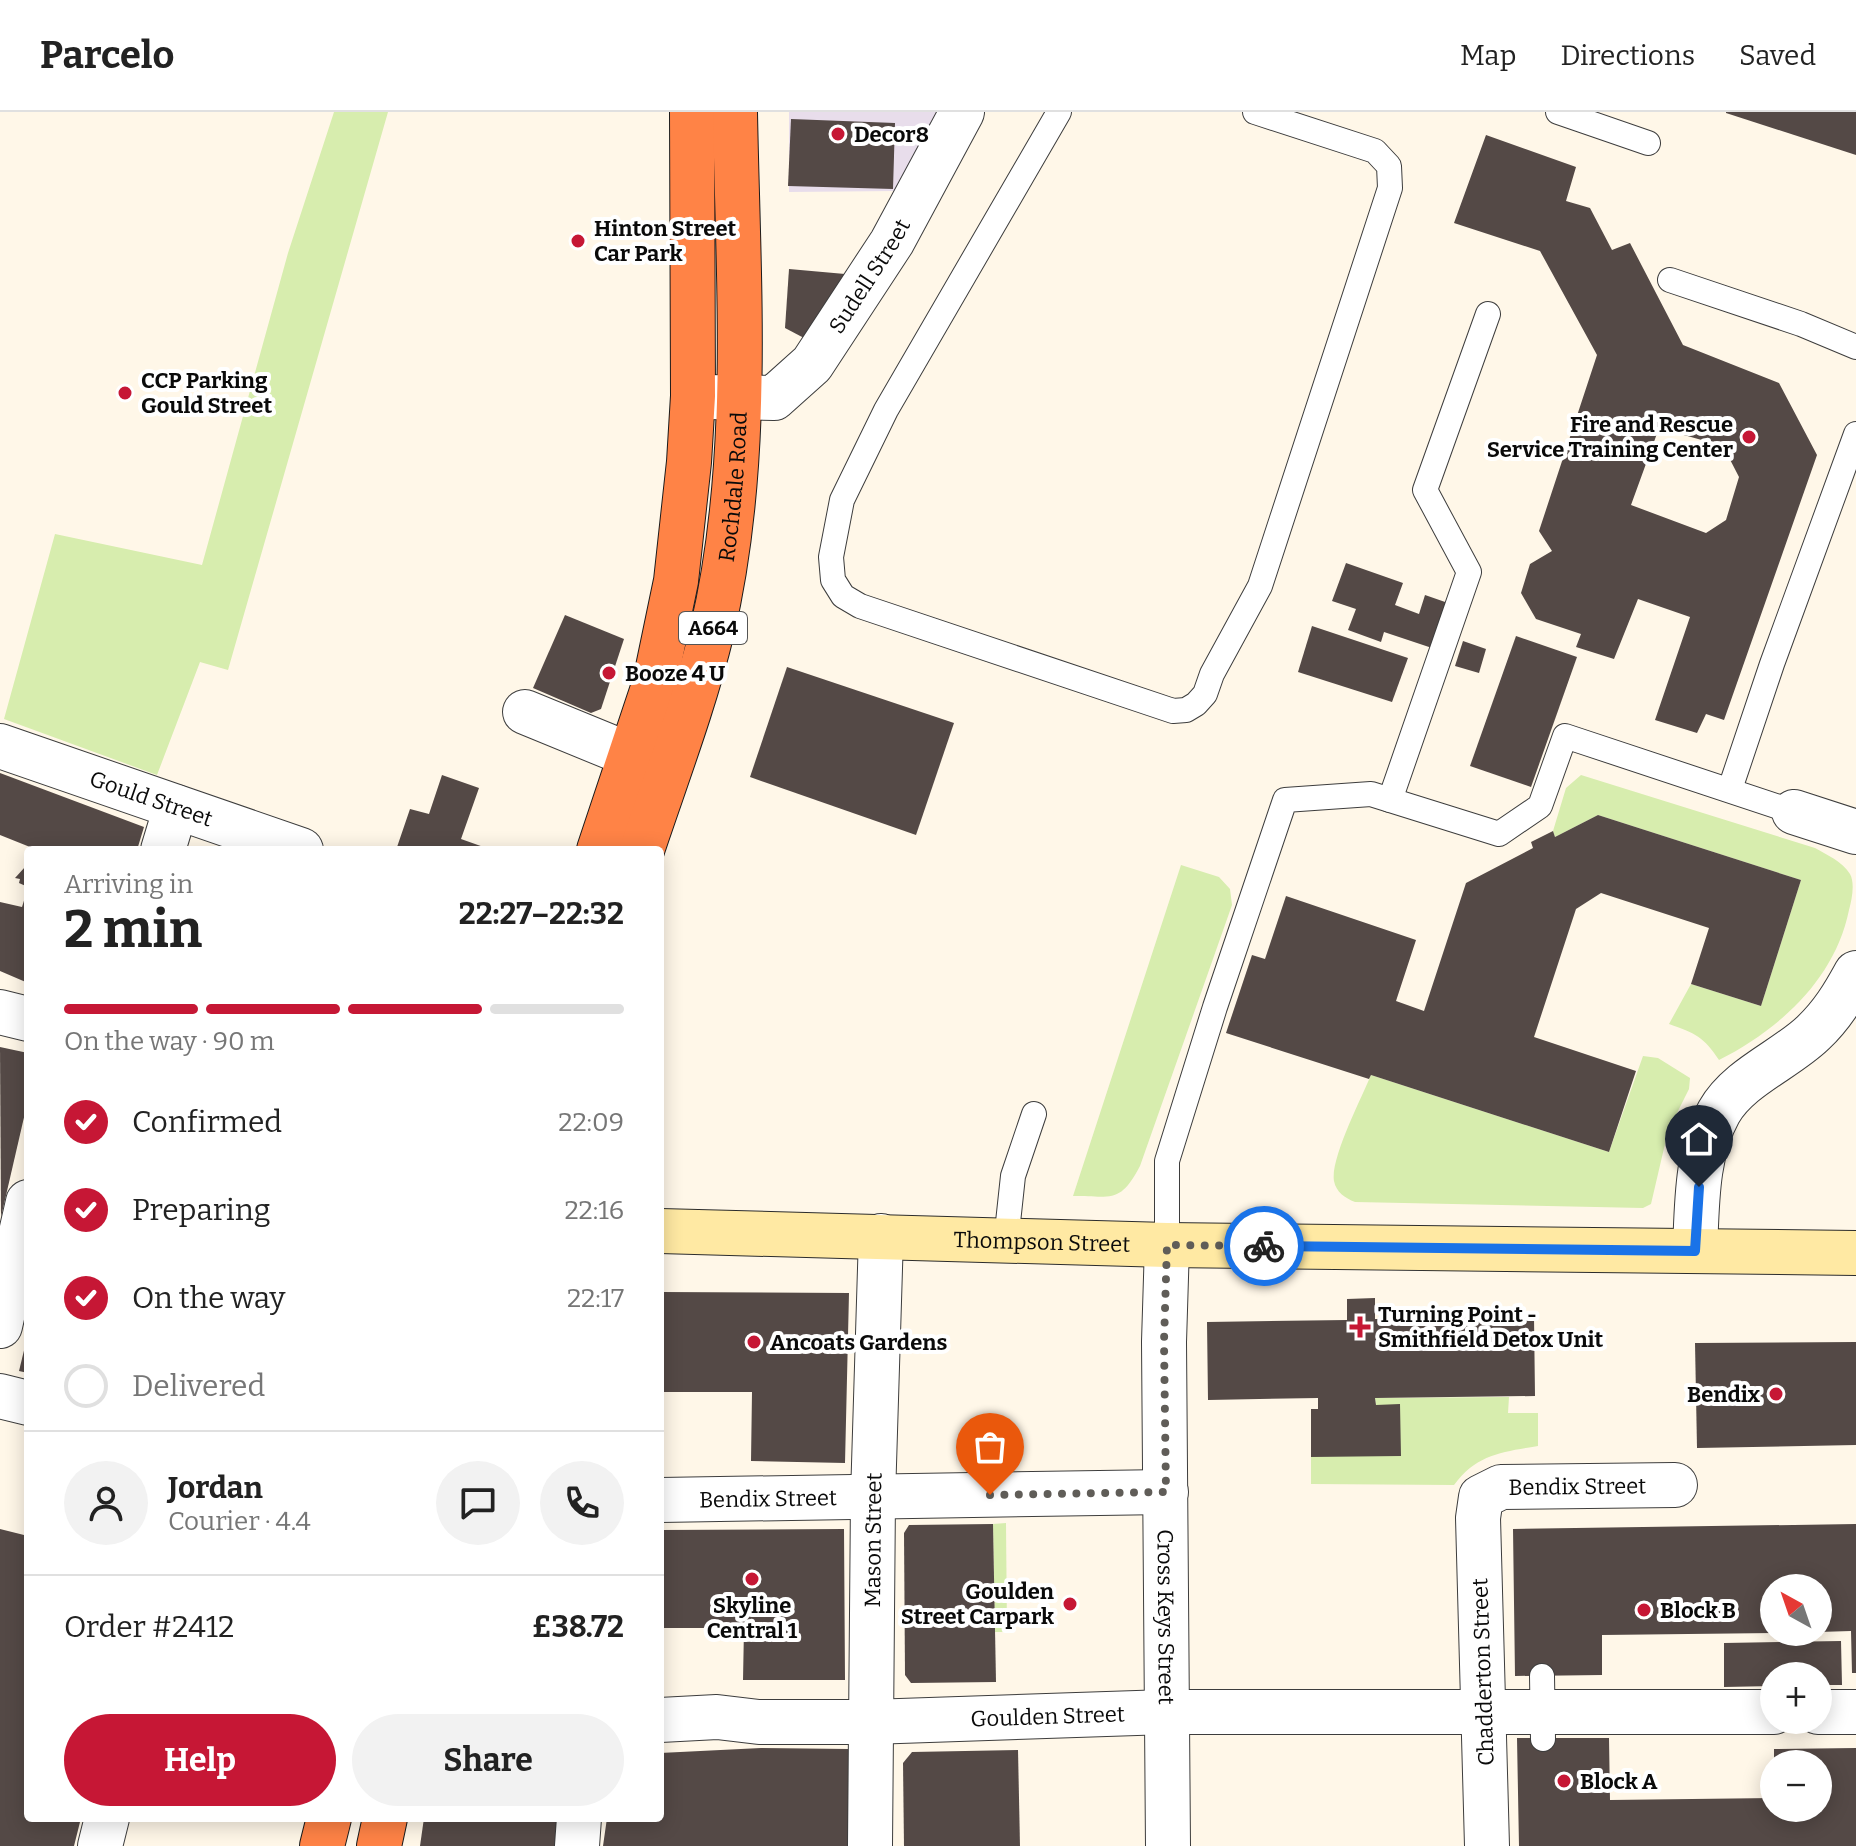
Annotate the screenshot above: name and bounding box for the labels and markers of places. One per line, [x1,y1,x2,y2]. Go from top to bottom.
place label: Decor8 [854,121,929,148]
marker: Decor8 [829,125,847,143]
place label: Hinton Street Car Park [594,215,737,267]
marker: Hinton Street Car Park [569,232,587,250]
place label: CCP Parking Gould Street [141,367,272,419]
marker: CCP Parking Gould Street [116,384,134,402]
place label: Fire and Rescue Service Training Center [1487,411,1734,463]
marker: Fire and Rescue Service Training Center [1740,428,1758,446]
place label: Booze 4 U [625,660,725,687]
marker: Booze 4 U [600,664,618,682]
pin [1665,1105,1733,1187]
place label: Turning Point - Smithfield Detox Unit [1378,1301,1604,1353]
marker: Turning Point - Smithfield Detox Unit [1349,1316,1371,1338]
place label: Ancoats Gardens [770,1329,947,1356]
marker: Ancoats Gardens [745,1333,763,1351]
place label: Bendix [1687,1381,1760,1408]
marker: Bendix [1767,1385,1785,1403]
pin [956,1413,1024,1495]
marker: Skyline Central 1 [743,1570,761,1588]
place label: Goulden Street Carpark [901,1578,1054,1630]
place label: Skyline Central 1 [707,1592,798,1644]
marker: Goulden Street Carpark [1061,1595,1079,1613]
place label: Block B [1660,1597,1736,1624]
marker: Block B [1635,1601,1653,1619]
place label: Block A [1580,1768,1658,1795]
marker: Block A [1555,1772,1573,1790]

